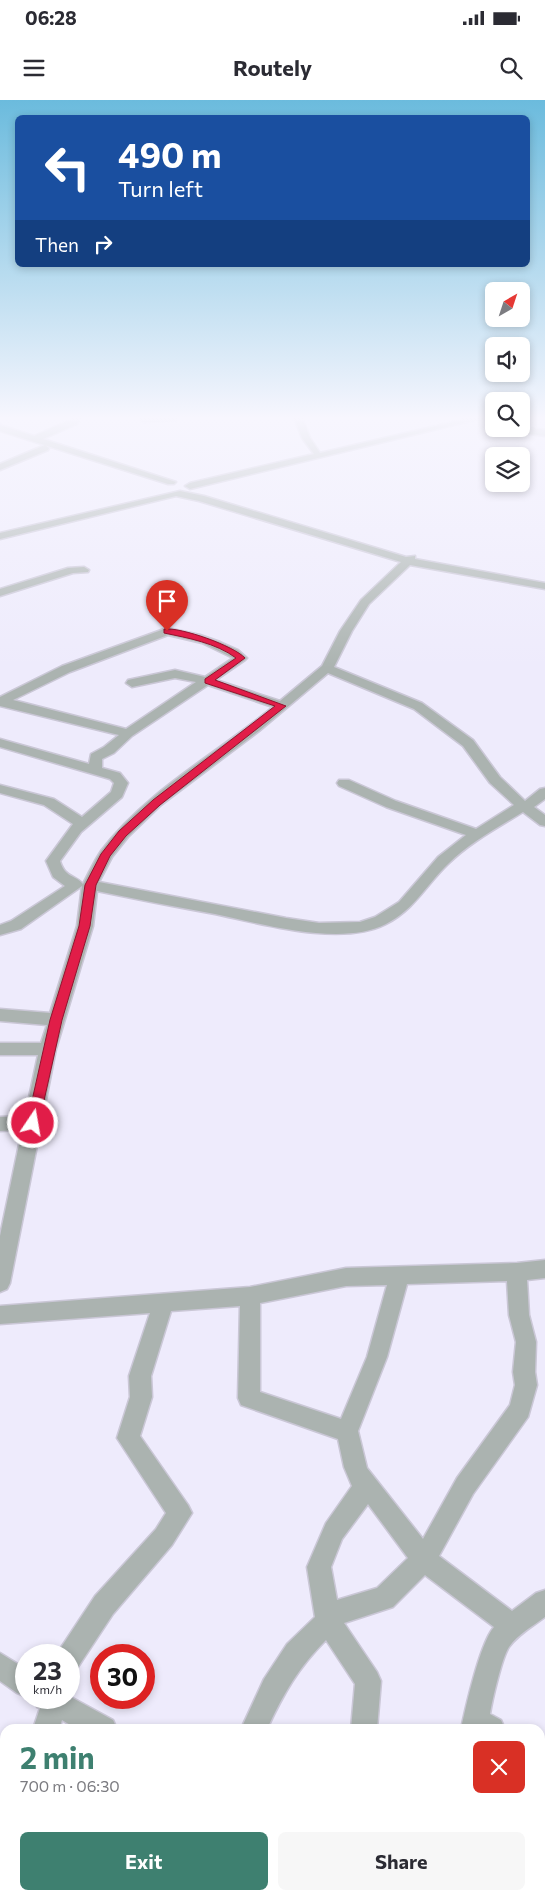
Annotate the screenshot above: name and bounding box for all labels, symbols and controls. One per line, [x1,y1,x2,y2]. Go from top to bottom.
text: 06:28 [25,6,77,29]
icon: menu [20,54,48,82]
text: Routely [233,54,312,81]
icon: search [497,54,525,82]
text: 490 m [118,132,222,175]
icon: left [35,135,100,200]
text: Turn left [118,175,203,202]
icon: right [89,230,117,258]
text: Then [35,233,79,256]
north arrow [485,282,530,328]
map controls [485,282,530,492]
button: sound [485,337,530,382]
button: search [485,392,530,437]
button: layers [485,447,530,492]
pin [146,580,188,631]
icon: arrive [153,587,181,615]
position arrow [6.0,1096,58.0,1148]
speed limit sign: 30 [90,1644,155,1709]
text: 23 [33,1655,62,1685]
text: km/h [33,1682,62,1696]
text: 2 min [20,1738,95,1775]
button: close [473,1741,525,1793]
text: 700 m · 06:30 [20,1776,120,1795]
button: Exit [20,1832,268,1890]
button: Share [278,1832,525,1890]

